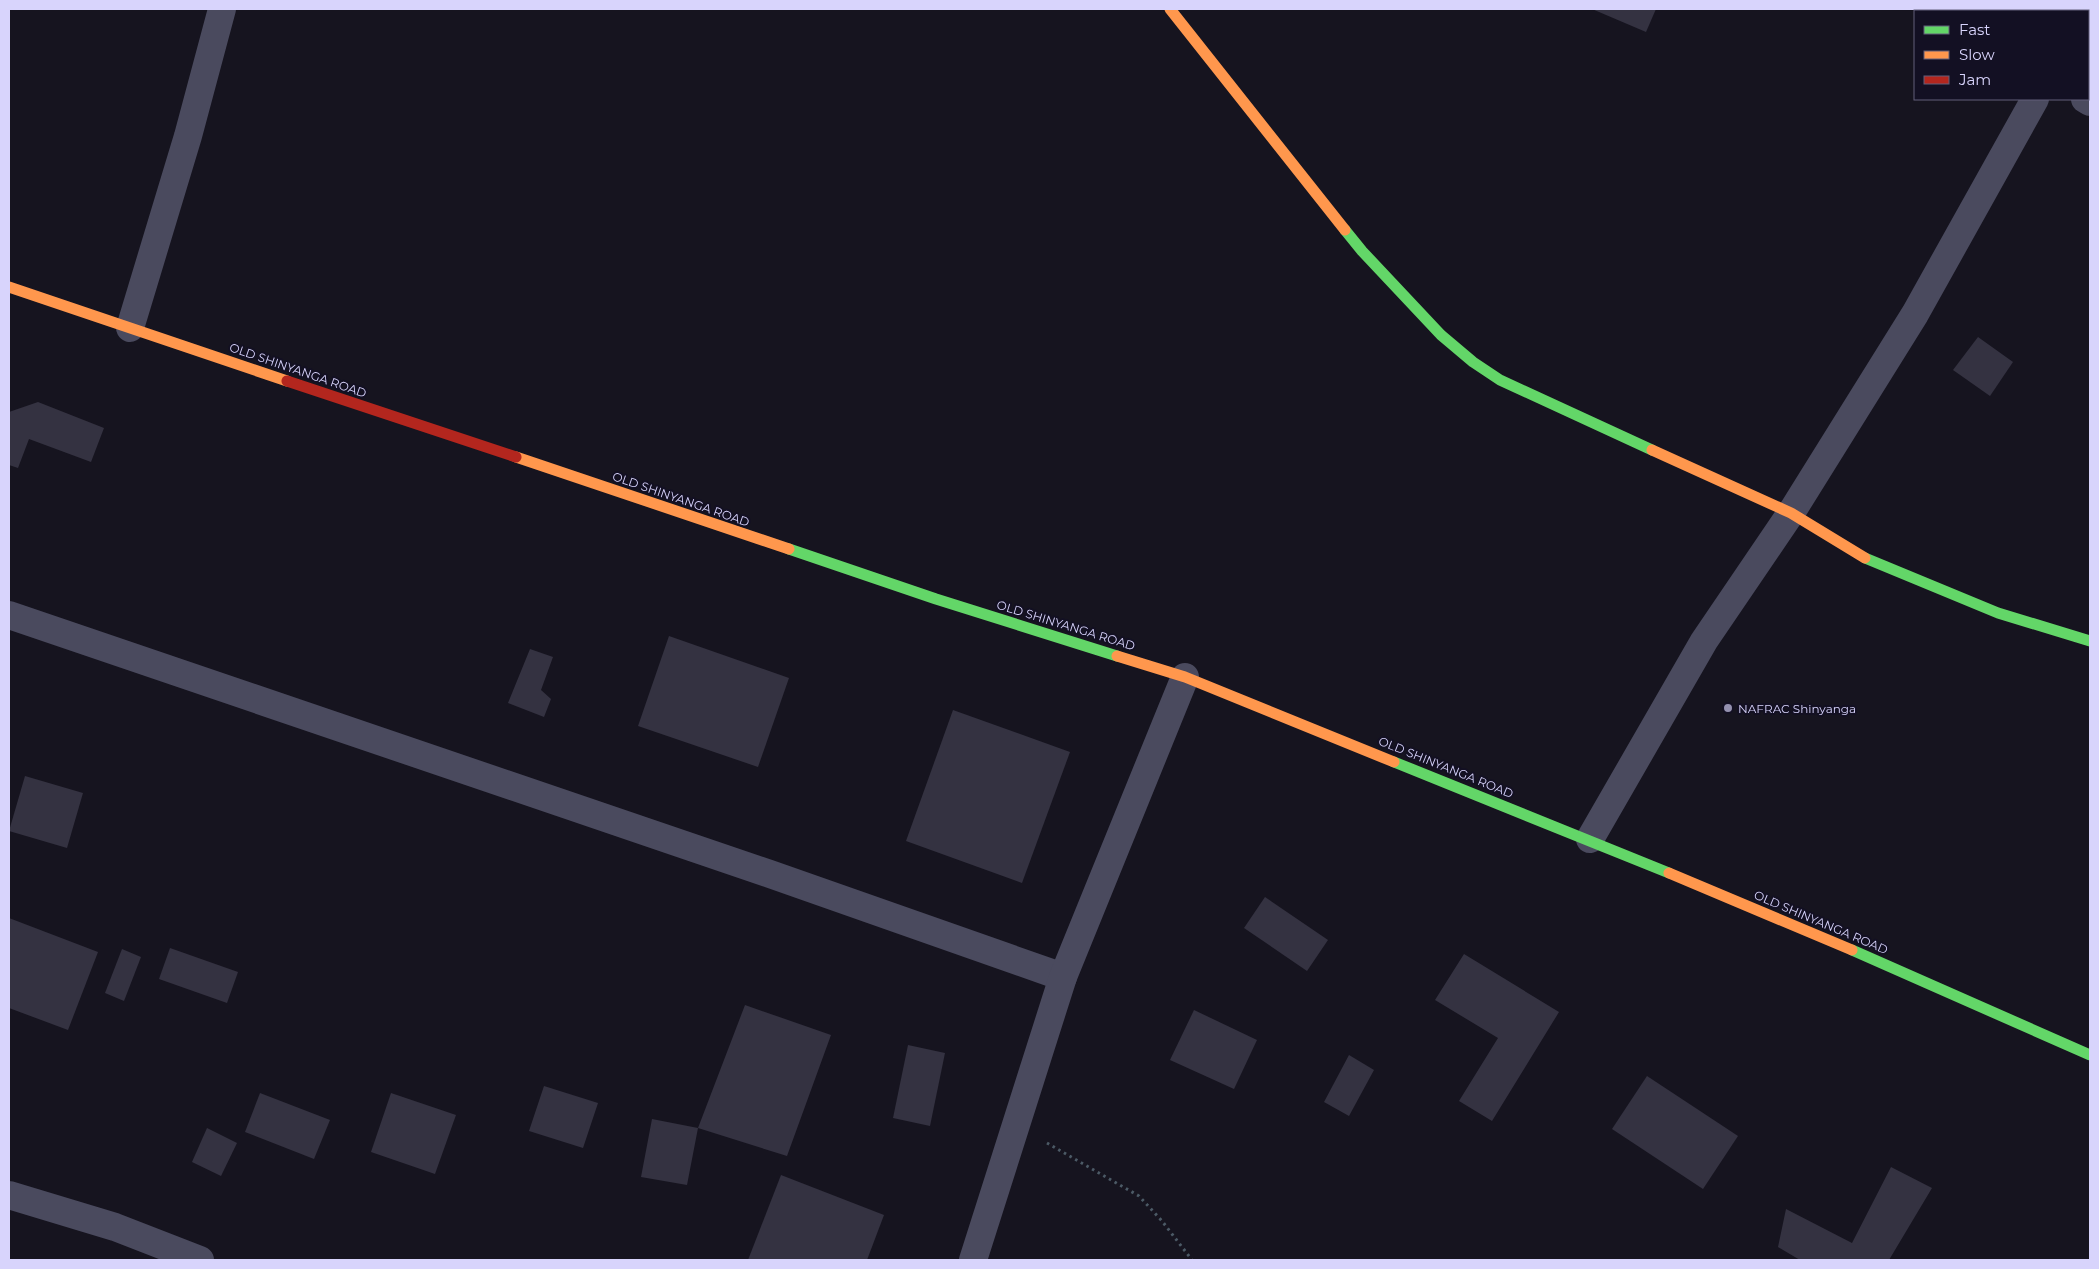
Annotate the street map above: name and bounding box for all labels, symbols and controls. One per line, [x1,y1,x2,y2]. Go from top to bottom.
legend [1914,10,2089,100]
text: Fast [1959,20,1990,39]
text: Slow [1959,45,1995,64]
text: Jam [1958,70,1991,89]
street label: OLD SHINYANGA ROAD [227,339,369,401]
street label: OLD SHINYANGA ROAD [610,468,752,530]
street label: OLD SHINYANGA ROAD [995,597,1137,653]
place label: NAFRAC Shinyanga [1738,701,1856,716]
marker: NAFRAC Shinyanga [1722,702,1734,714]
street label: OLD SHINYANGA ROAD [1376,733,1516,801]
street label: OLD SHINYANGA ROAD [1752,887,1890,957]

